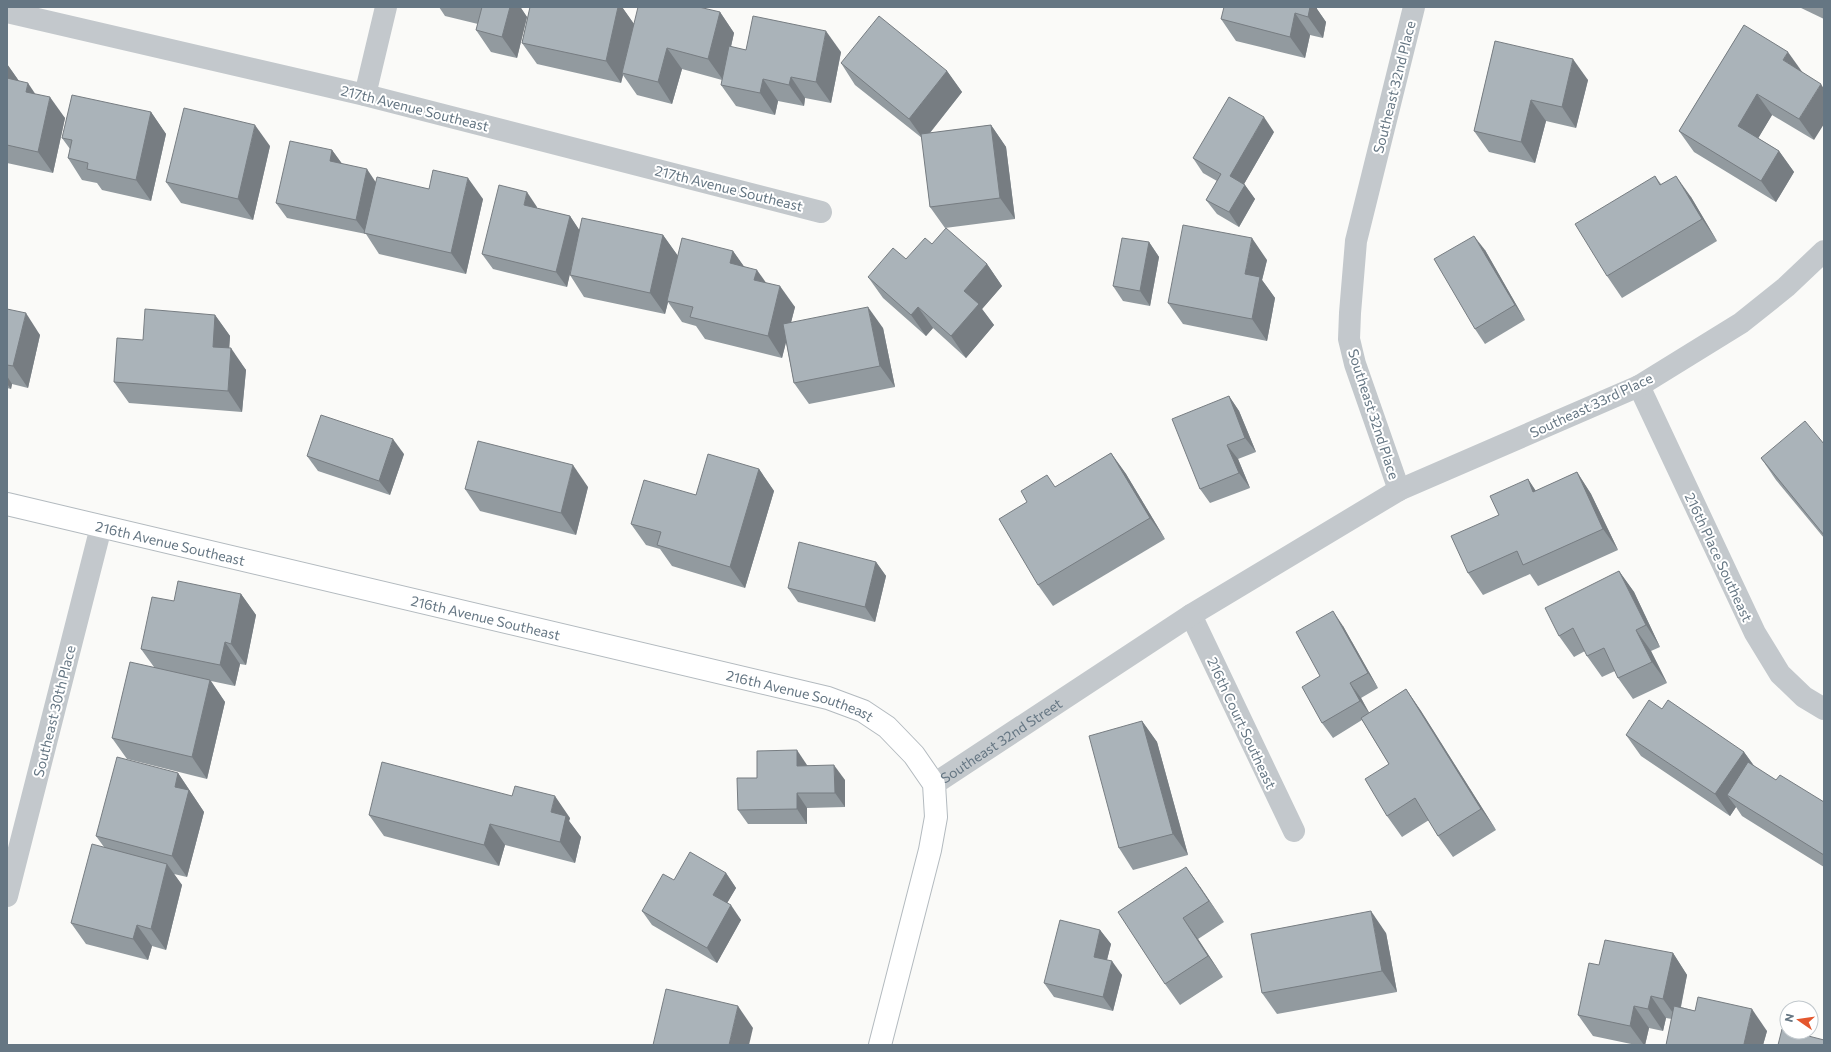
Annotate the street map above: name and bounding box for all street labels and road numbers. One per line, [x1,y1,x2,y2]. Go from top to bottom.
street label: Southeast 32nd Place [1369,19,1419,155]
street label: 217th Avenue Southeast [339,81,491,135]
street label: 217th Avenue Southeast [653,161,805,215]
street label: Southeast 32nd Place [1345,347,1403,481]
street label: Southeast 33rd Place [1527,369,1655,441]
street label: 216th Place Southeast [1682,490,1756,624]
street label: 216th Avenue Southeast [94,517,247,569]
street label: 216th Avenue Southeast [409,591,563,643]
street label: Southeast 30th Place [29,643,79,779]
street label: 216th Court Southeast [1204,654,1280,792]
street label: 216th Avenue Southeast [725,666,878,725]
street label: Southeast 32nd Street [937,694,1065,786]

